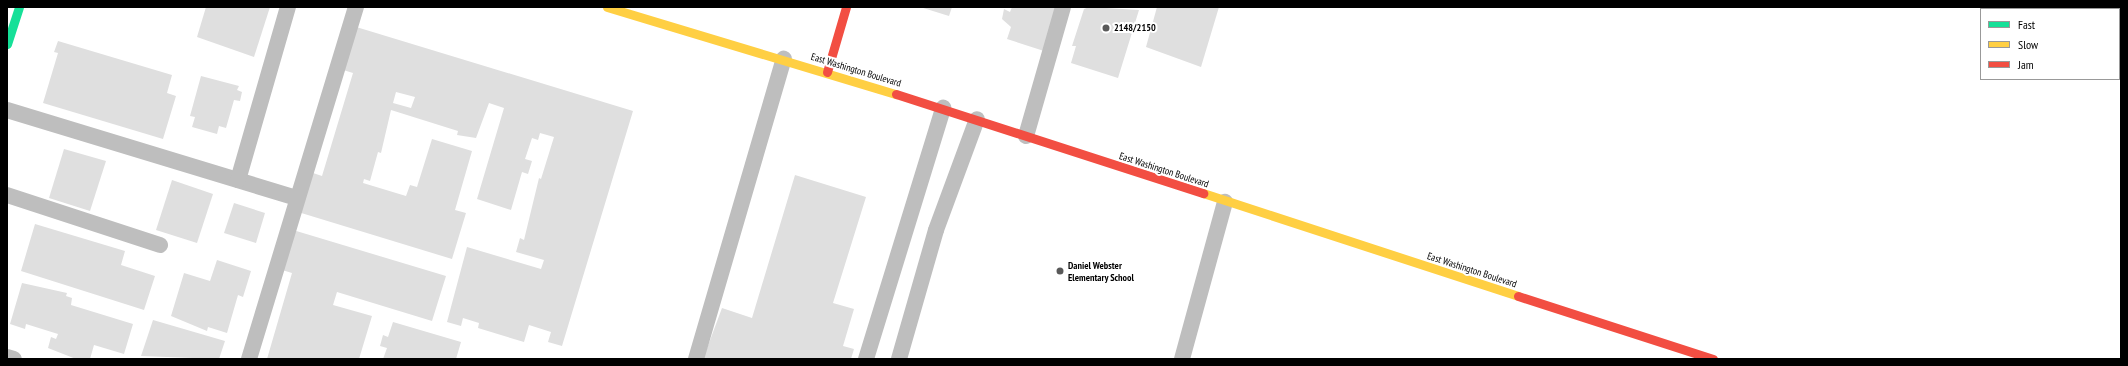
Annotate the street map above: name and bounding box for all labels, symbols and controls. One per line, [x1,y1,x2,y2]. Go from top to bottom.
legend [1980,8,2120,80]
text: Fast [2018,17,2035,32]
place label: 2148/2150 [1114,22,1156,34]
marker: 2148/2150 [1101,23,1111,33]
text: Slow [2018,37,2038,52]
street label: East Washington Boulevard [809,51,903,89]
text: Jam [2018,57,2034,72]
street label: East Washington Boulevard [1118,150,1210,190]
street label: East Washington Boulevard [1426,250,1518,290]
place label: Daniel Webster Elementary School [1068,259,1134,282]
marker: Daniel Webster Elementary School [1055,266,1065,276]

